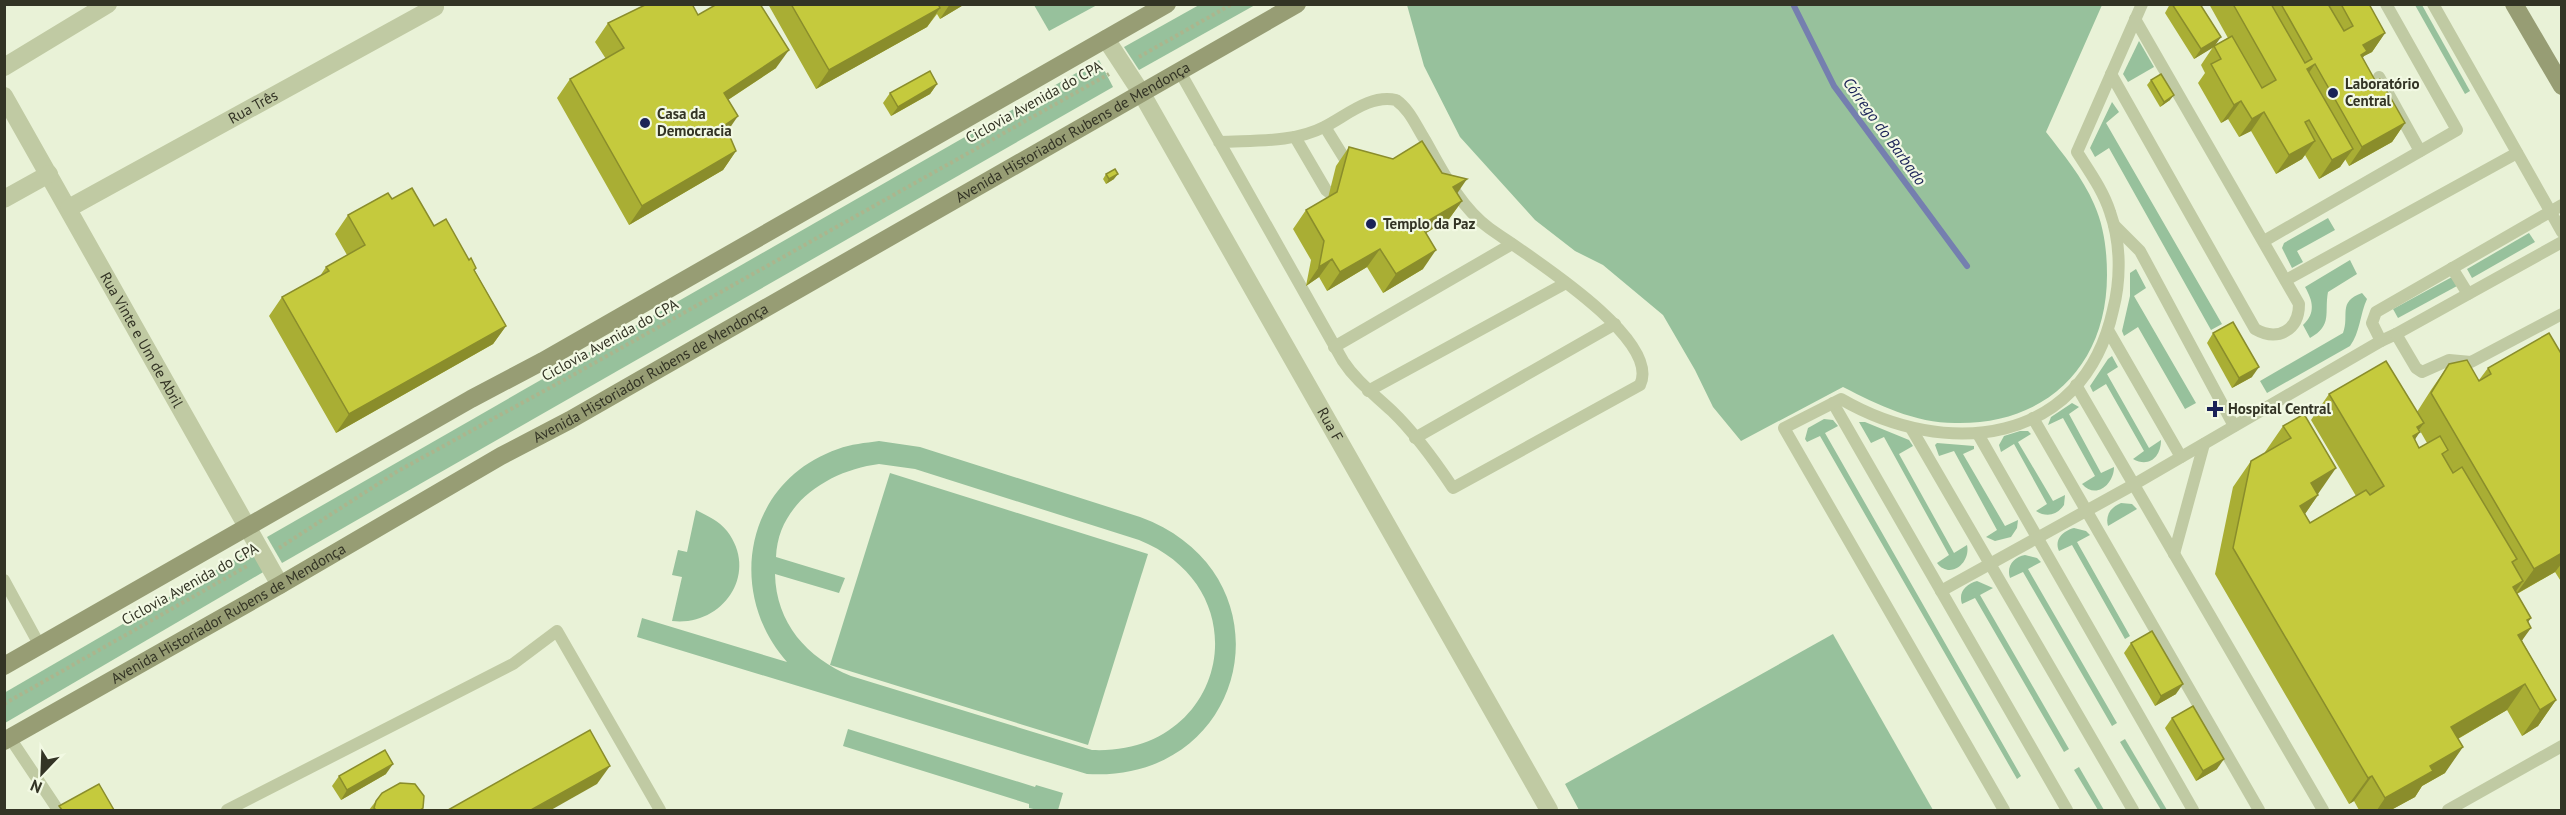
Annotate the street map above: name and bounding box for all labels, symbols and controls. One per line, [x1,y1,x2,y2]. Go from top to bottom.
street label: Ciclovia Avenida do CPA [962,56,1106,147]
street label: Avenida Historiador Rubens de Mendonça [952,57,1193,206]
water label: Córrego do Barbado [1839,73,1931,189]
place label: Laboratório Central [2345,74,2420,110]
street label: Rua Três [225,85,281,128]
marker: Laboratório Central [2326,86,2340,100]
place label: Casa da Democracia [657,104,732,140]
marker: Casa da Democracia [638,116,652,130]
place label: Templo da Paz [1383,214,1476,233]
marker: Templo da Paz [1364,217,1378,231]
street label: Rua Vinte e Um de Abril [96,269,188,411]
street label: Ciclovia Avenida do CPA [538,294,682,385]
street label: Avenida Historiador Rubens de Mendonça [530,299,771,447]
place label: Hospital Central [2228,399,2332,418]
marker: Hospital Central [2206,400,2224,418]
street label: Rua F [1313,404,1348,445]
street label: Ciclovia Avenida do CPA [118,538,262,629]
street label: Avenida Historiador Rubens de Mendonça [107,539,349,688]
north arrow [12,743,72,803]
text: N [27,776,45,798]

